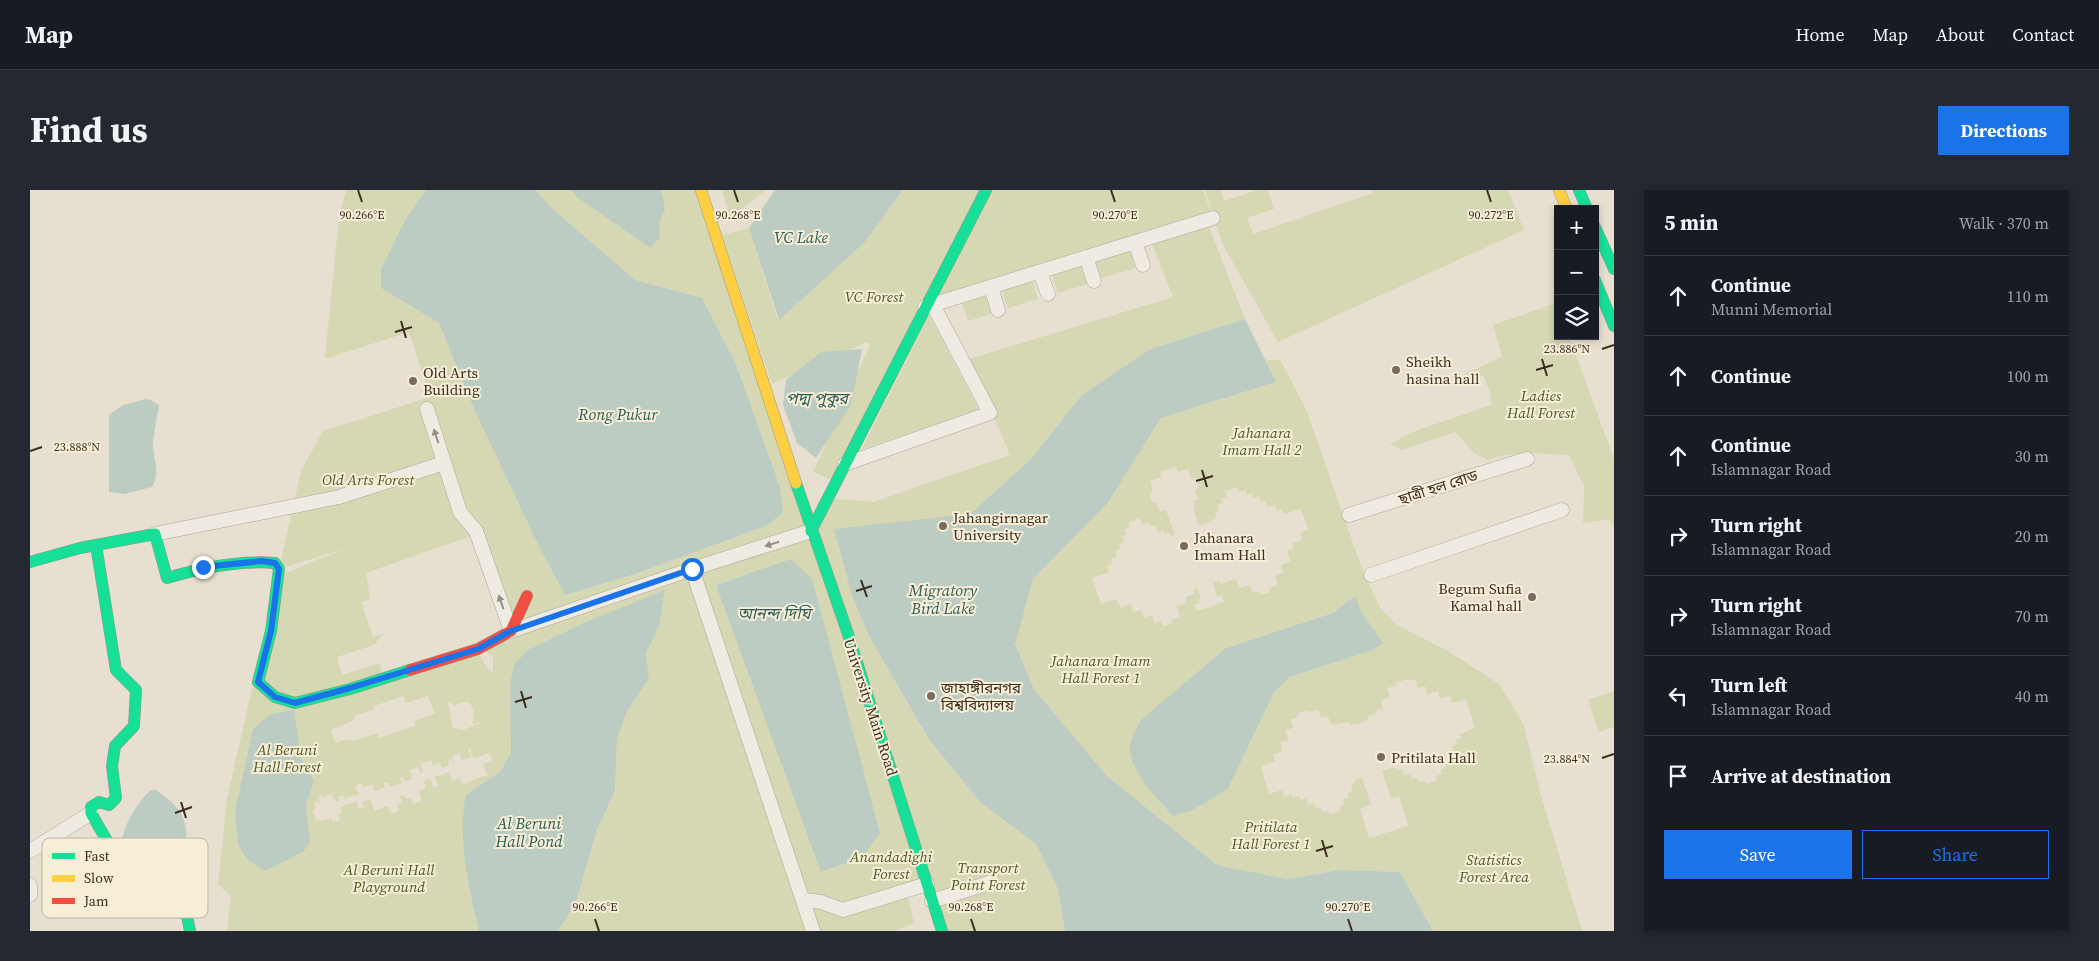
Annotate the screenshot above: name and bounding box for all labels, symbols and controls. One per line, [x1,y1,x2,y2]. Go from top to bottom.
text: Map [25,18,73,51]
text: Home [1796,22,1845,47]
text: Map [1873,22,1908,47]
text: About [1936,22,1984,47]
text: Contact [2012,22,2074,47]
text: Find us [30,106,148,154]
button: Directions [1938,106,2069,155]
map controls [1554,205,1599,340]
button: + [1554,205,1599,250]
text: 90.266°E [340,207,384,223]
text: 90.268°E [716,207,760,223]
text: 90.270°E [1093,207,1137,223]
text: 90.272°E [1469,207,1513,223]
text: 5 min [1664,208,1719,237]
text: Walk · 370 m [1959,212,2049,234]
water label: VC Lake [774,226,829,248]
button: − [1554,250,1599,295]
text: Continue [1711,272,1791,298]
icon: ahead [1664,282,1692,310]
text: 110 m [2007,285,2049,307]
park label: VC Forest [845,286,904,307]
button: layers [1554,295,1599,340]
text: Munni Memorial [1711,298,1832,320]
text: 23.886°N [1544,341,1590,357]
place label: Sheikh hasina hall [1406,351,1480,389]
place label: Old Arts Building [423,362,480,400]
icon: ahead [1664,362,1692,390]
text: Continue [1711,363,1791,389]
marker: Sheikh hasina hall [1390,364,1402,376]
text: 100 m [2007,365,2049,387]
marker: Old Arts Building [407,375,419,387]
park label: Ladies Hall Forest [1506,385,1576,423]
water label: পদ্ম পুকুর [786,387,851,409]
water label: Rong Pukur [577,403,658,425]
park label: Jahanara Imam Hall 2 [1221,422,1302,460]
one-way arrow [431,428,439,443]
text: Continue [1711,432,1791,458]
text: 23.888°N [54,439,100,455]
icon: ahead [1664,442,1692,470]
text: 30 m [2015,445,2049,467]
text: Islamnagar Road [1711,458,1831,480]
street label: ছাত্রী হল রোড [1395,464,1481,510]
park label: Old Arts Forest [322,469,415,490]
place label: Jahangirnagar University [952,507,1049,545]
text: Turn right [1711,512,1802,538]
marker: Jahangirnagar University [937,520,949,532]
icon: right [1664,522,1692,550]
text: 20 m [2015,525,2049,547]
place label: Jahanara Imam Hall [1193,527,1266,565]
text: Islamnagar Road [1711,538,1831,560]
one-way arrow [764,540,779,548]
marker: Jahanara Imam Hall [1178,540,1190,552]
route end [192,556,215,579]
route start [681,558,704,581]
place label: Begum Sufia Kamal hall [1438,578,1523,616]
water label: Migratory Bird Lake [908,579,978,619]
marker: Begum Sufia Kamal hall [1526,591,1538,603]
text: Turn right [1711,592,1802,618]
one-way arrow [497,595,504,610]
water label: আনন্দ দিঘি [738,602,813,624]
icon: right [1664,602,1692,630]
text: 70 m [2015,605,2049,627]
text: Islamnagar Road [1711,618,1831,640]
street label: University Main Road [839,635,903,779]
park label: Jahanara Imam Hall Forest 1 [1050,650,1151,688]
text: Turn left [1711,672,1787,698]
place label: জাহাঙ্গীরনগর বিশ্ববিদ্যালয় [940,677,1022,715]
icon: left [1664,682,1692,710]
text: 40 m [2015,685,2049,707]
marker: জাহাঙ্গীরনগর বিশ্ববিদ্যালয় [925,690,937,702]
text: Islamnagar Road [1711,698,1831,720]
park label: Al Beruni Hall Forest [252,739,322,777]
place label: Pritilata Hall [1391,747,1476,768]
marker: Pritilata Hall [1375,751,1387,763]
text: 23.884°N [1544,751,1590,767]
icon: arrive [1664,762,1692,790]
text: Arrive at destination [1711,763,1891,789]
water label: Al Beruni Hall Pond [494,812,563,852]
park label: Pritilata Hall Forest 1 [1230,816,1311,854]
button: Save [1664,830,1852,879]
button: Share [1862,830,2049,879]
legend [42,838,208,918]
text: Fast [84,846,110,866]
park label: Anandadighi Forest [849,846,933,884]
park label: Statistics Forest Area [1458,849,1529,887]
park label: Transport Point Forest [950,857,1026,895]
park label: Al Beruni Hall Playground [342,859,435,897]
text: Slow [84,868,114,888]
text: Jam [83,891,109,911]
text: 90.266°E [573,899,617,915]
text: 90.268°E [949,899,993,915]
text: 90.270°E [1326,899,1370,915]

